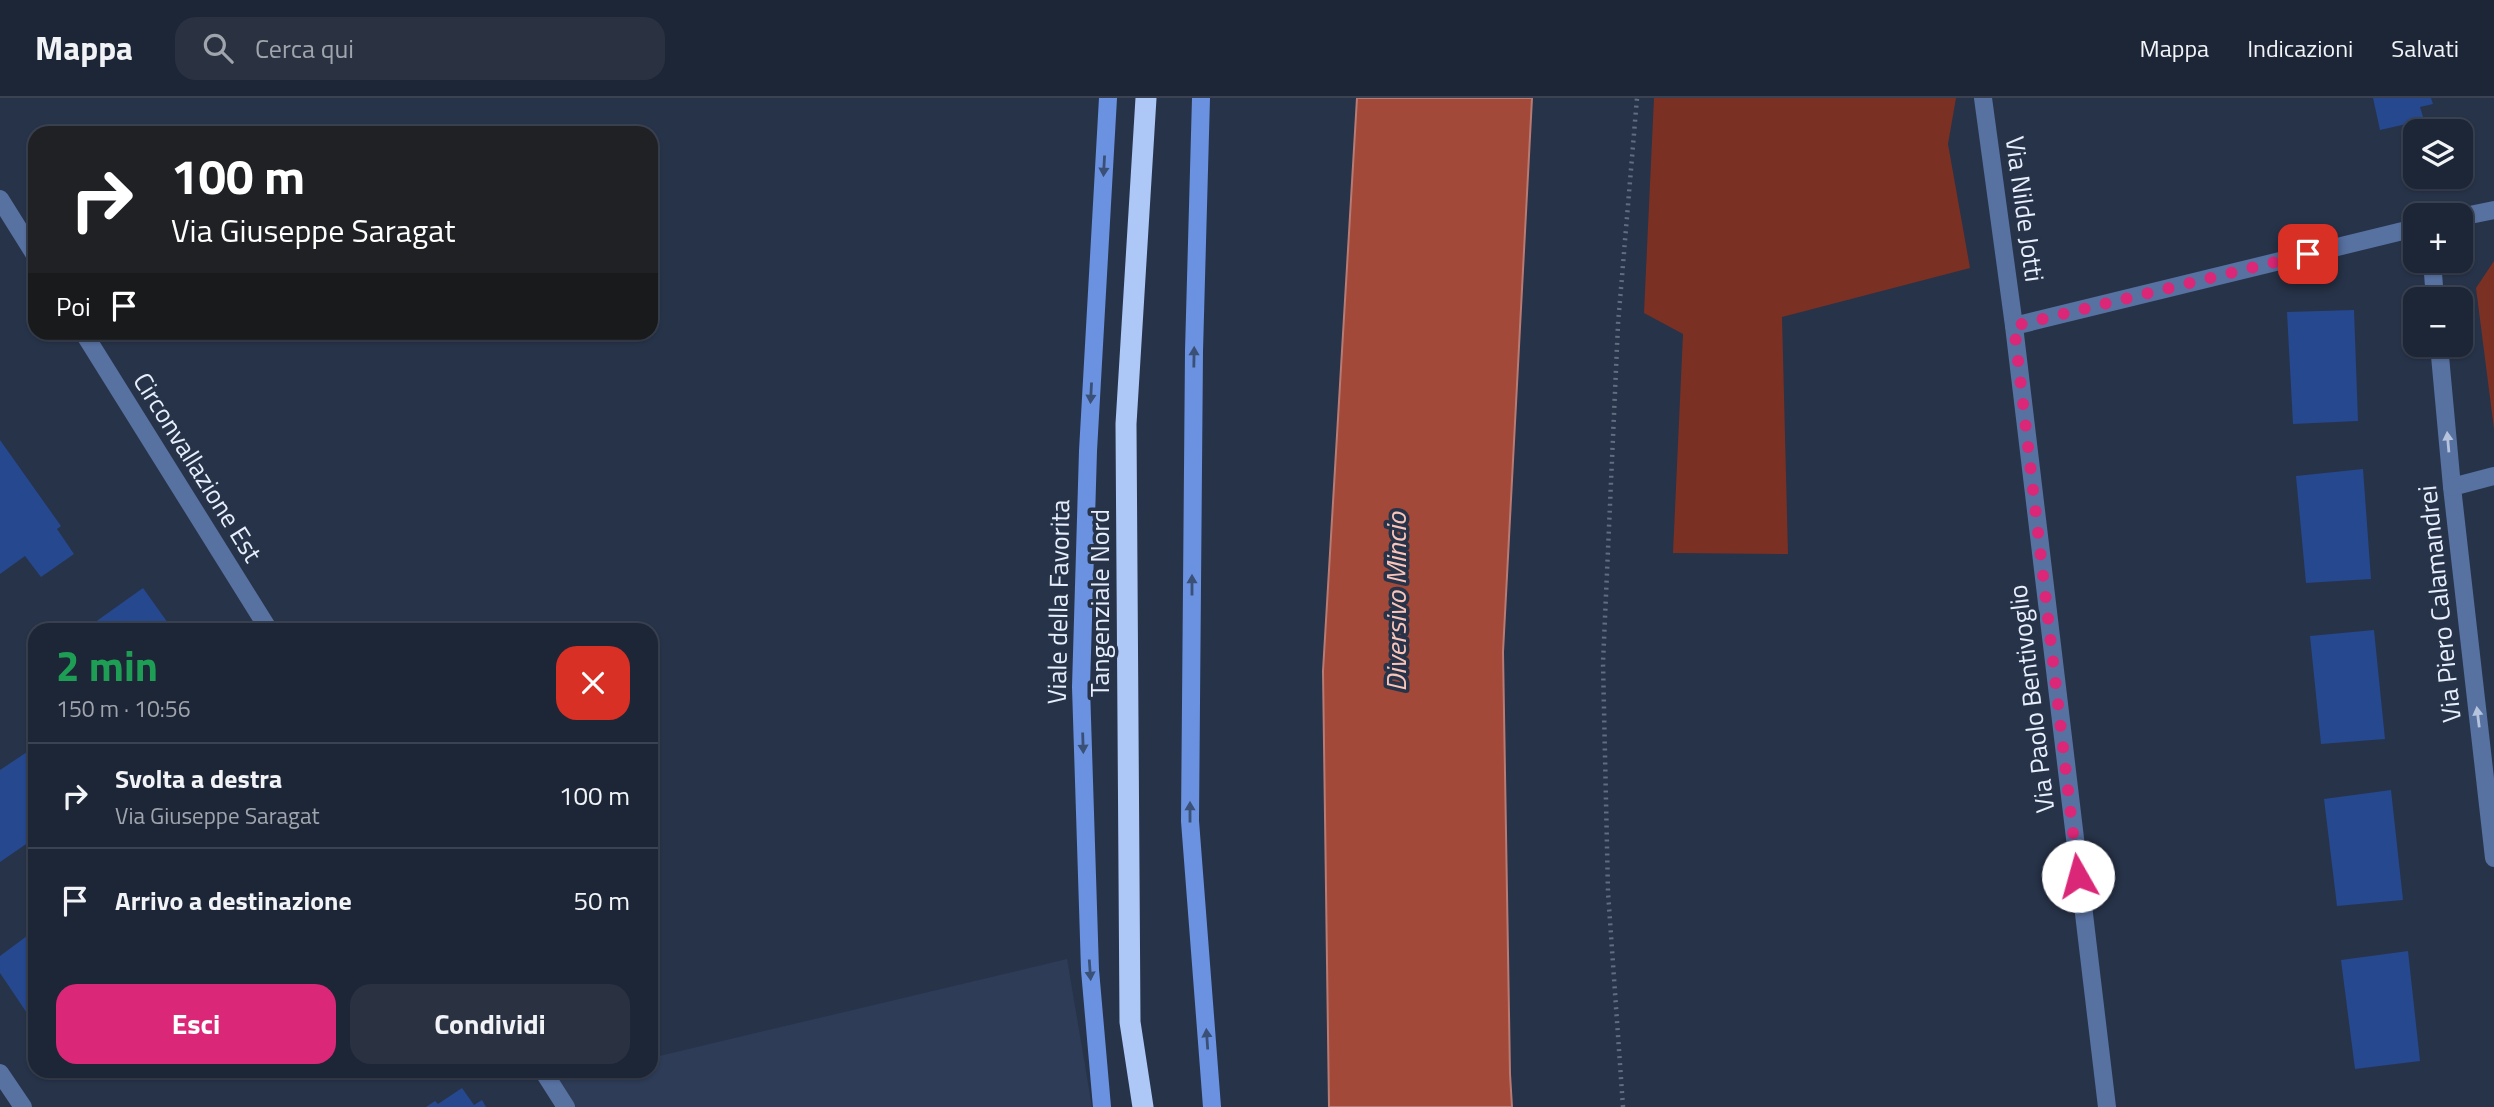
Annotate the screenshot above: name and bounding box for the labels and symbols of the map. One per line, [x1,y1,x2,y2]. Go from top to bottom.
street label: Via Nilde Jotti [1996,134,2054,284]
one-way arrow [1099,155,1110,177]
pin [2278,224,2338,284]
one-way arrow [1188,346,1200,368]
street label: Circonvallazione Est [124,365,272,569]
one-way arrow [1085,382,1096,404]
one-way arrow [2442,431,2453,453]
street label: Via Piero Calamandrei [2407,483,2471,725]
street label: Viale della Favorita [1037,499,1079,705]
street label: Tangenziale Nord [1080,509,1119,697]
water label: Diversivo Mincio [1374,511,1417,692]
one-way arrow [1186,573,1198,595]
street label: Via Paolo Bentivoglio [1998,583,2064,815]
one-way arrow [2472,706,2483,728]
one-way arrow [1077,732,1089,754]
one-way arrow [1185,801,1196,823]
position arrow [2041,839,2115,913]
one-way arrow [1085,960,1096,982]
one-way arrow [1201,1028,1212,1050]

